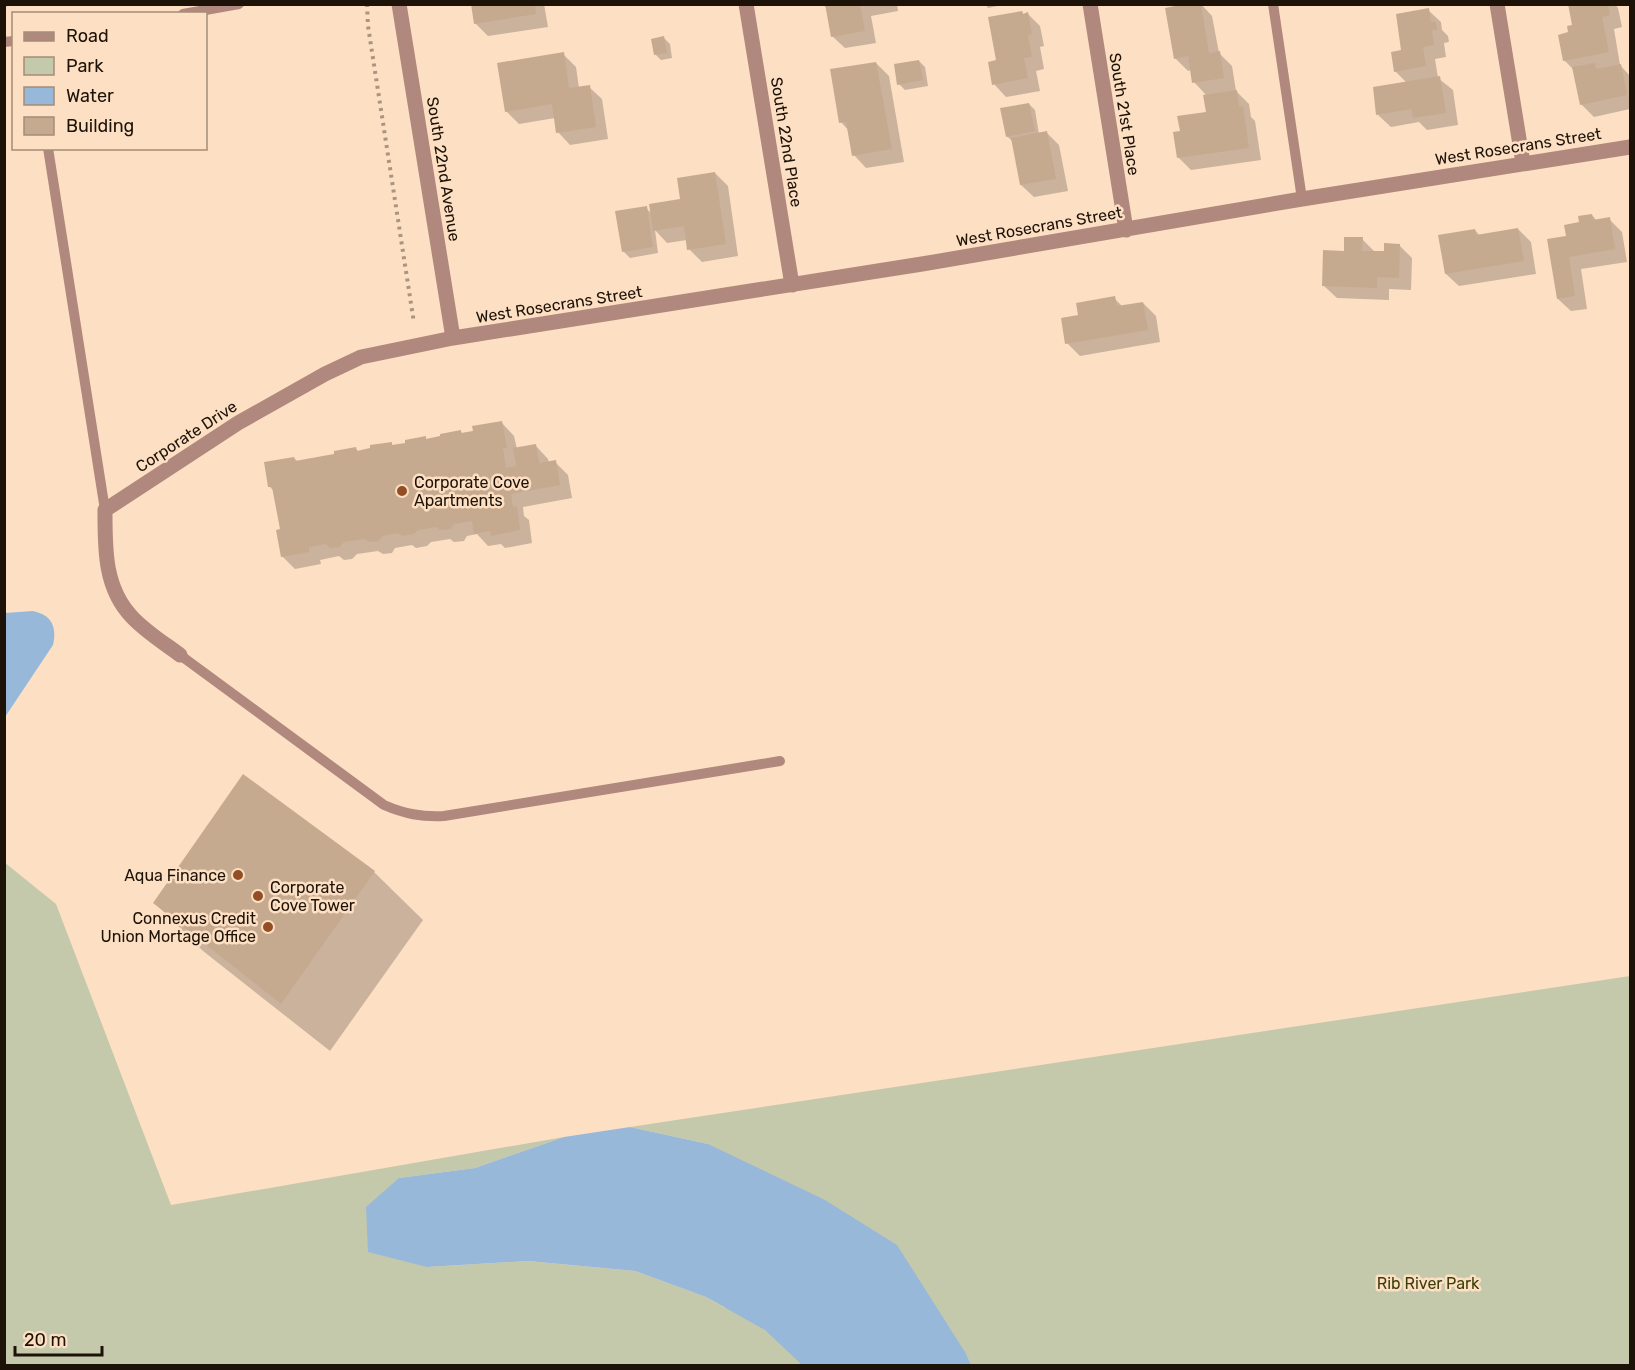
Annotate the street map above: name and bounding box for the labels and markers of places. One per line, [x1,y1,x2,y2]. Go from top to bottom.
place label: Corporate Cove Apartments [414,473,530,510]
marker: Corporate Cove Apartments [395,484,409,498]
place label: Aqua Finance [124,866,226,885]
marker: Aqua Finance [231,868,245,882]
place label: Corporate Cove Tower [270,878,355,915]
marker: Corporate Cove Tower [251,889,265,903]
place label: Connexus Credit Union Mortage Office [101,909,256,946]
marker: Connexus Credit Union Mortage Office [261,920,275,934]

